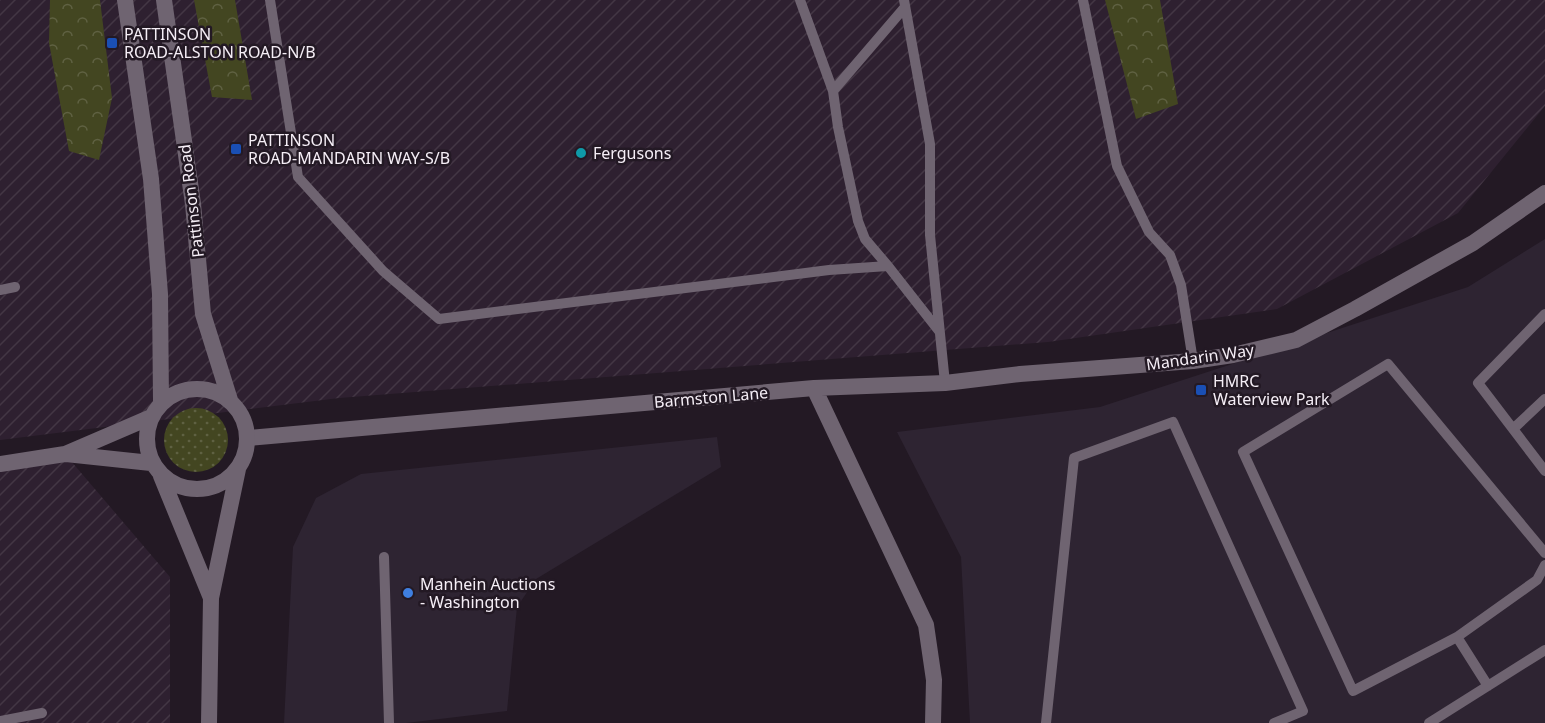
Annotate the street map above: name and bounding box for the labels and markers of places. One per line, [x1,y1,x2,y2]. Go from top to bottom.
place label: PATTINSON ROAD-ALSTON ROAD-N/B [124,23,316,63]
marker: PATTINSON ROAD-ALSTON ROAD-N/B [105,36,119,50]
place label: PATTINSON ROAD-MANDARIN WAY-S/B [248,129,450,169]
marker: PATTINSON ROAD-MANDARIN WAY-S/B [229,142,243,156]
place label: Fergusons [593,142,671,164]
marker: Fergusons [574,146,588,160]
place label: HMRC Waterview Park [1213,370,1330,410]
marker: HMRC Waterview Park [1194,383,1208,397]
place label: Manhein Auctions - Washington [420,573,555,613]
marker: Manhein Auctions - Washington [401,586,415,600]

